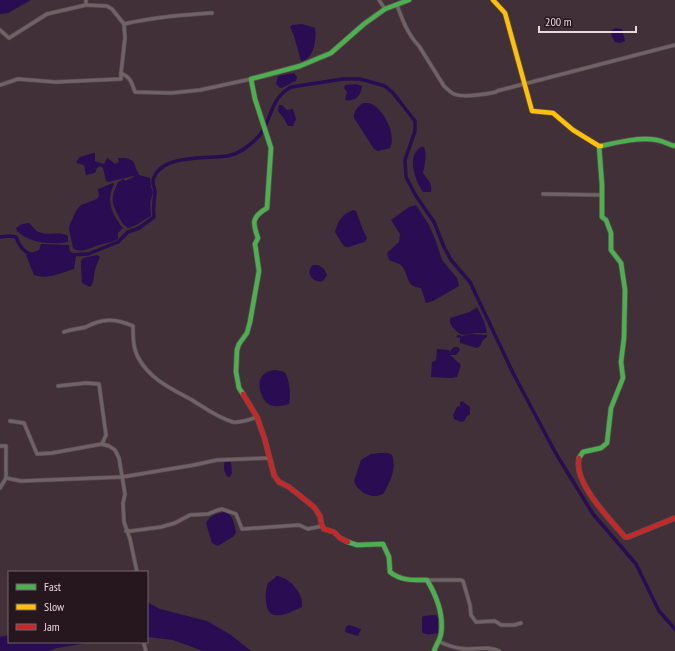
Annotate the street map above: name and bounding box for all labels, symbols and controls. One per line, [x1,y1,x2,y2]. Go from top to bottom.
scale bar [539,8,636,34]
text: 200 m [545,14,572,29]
legend [8,571,148,643]
text: Fast [44,579,62,594]
text: Slow [44,599,65,614]
text: Jam [43,619,60,634]

